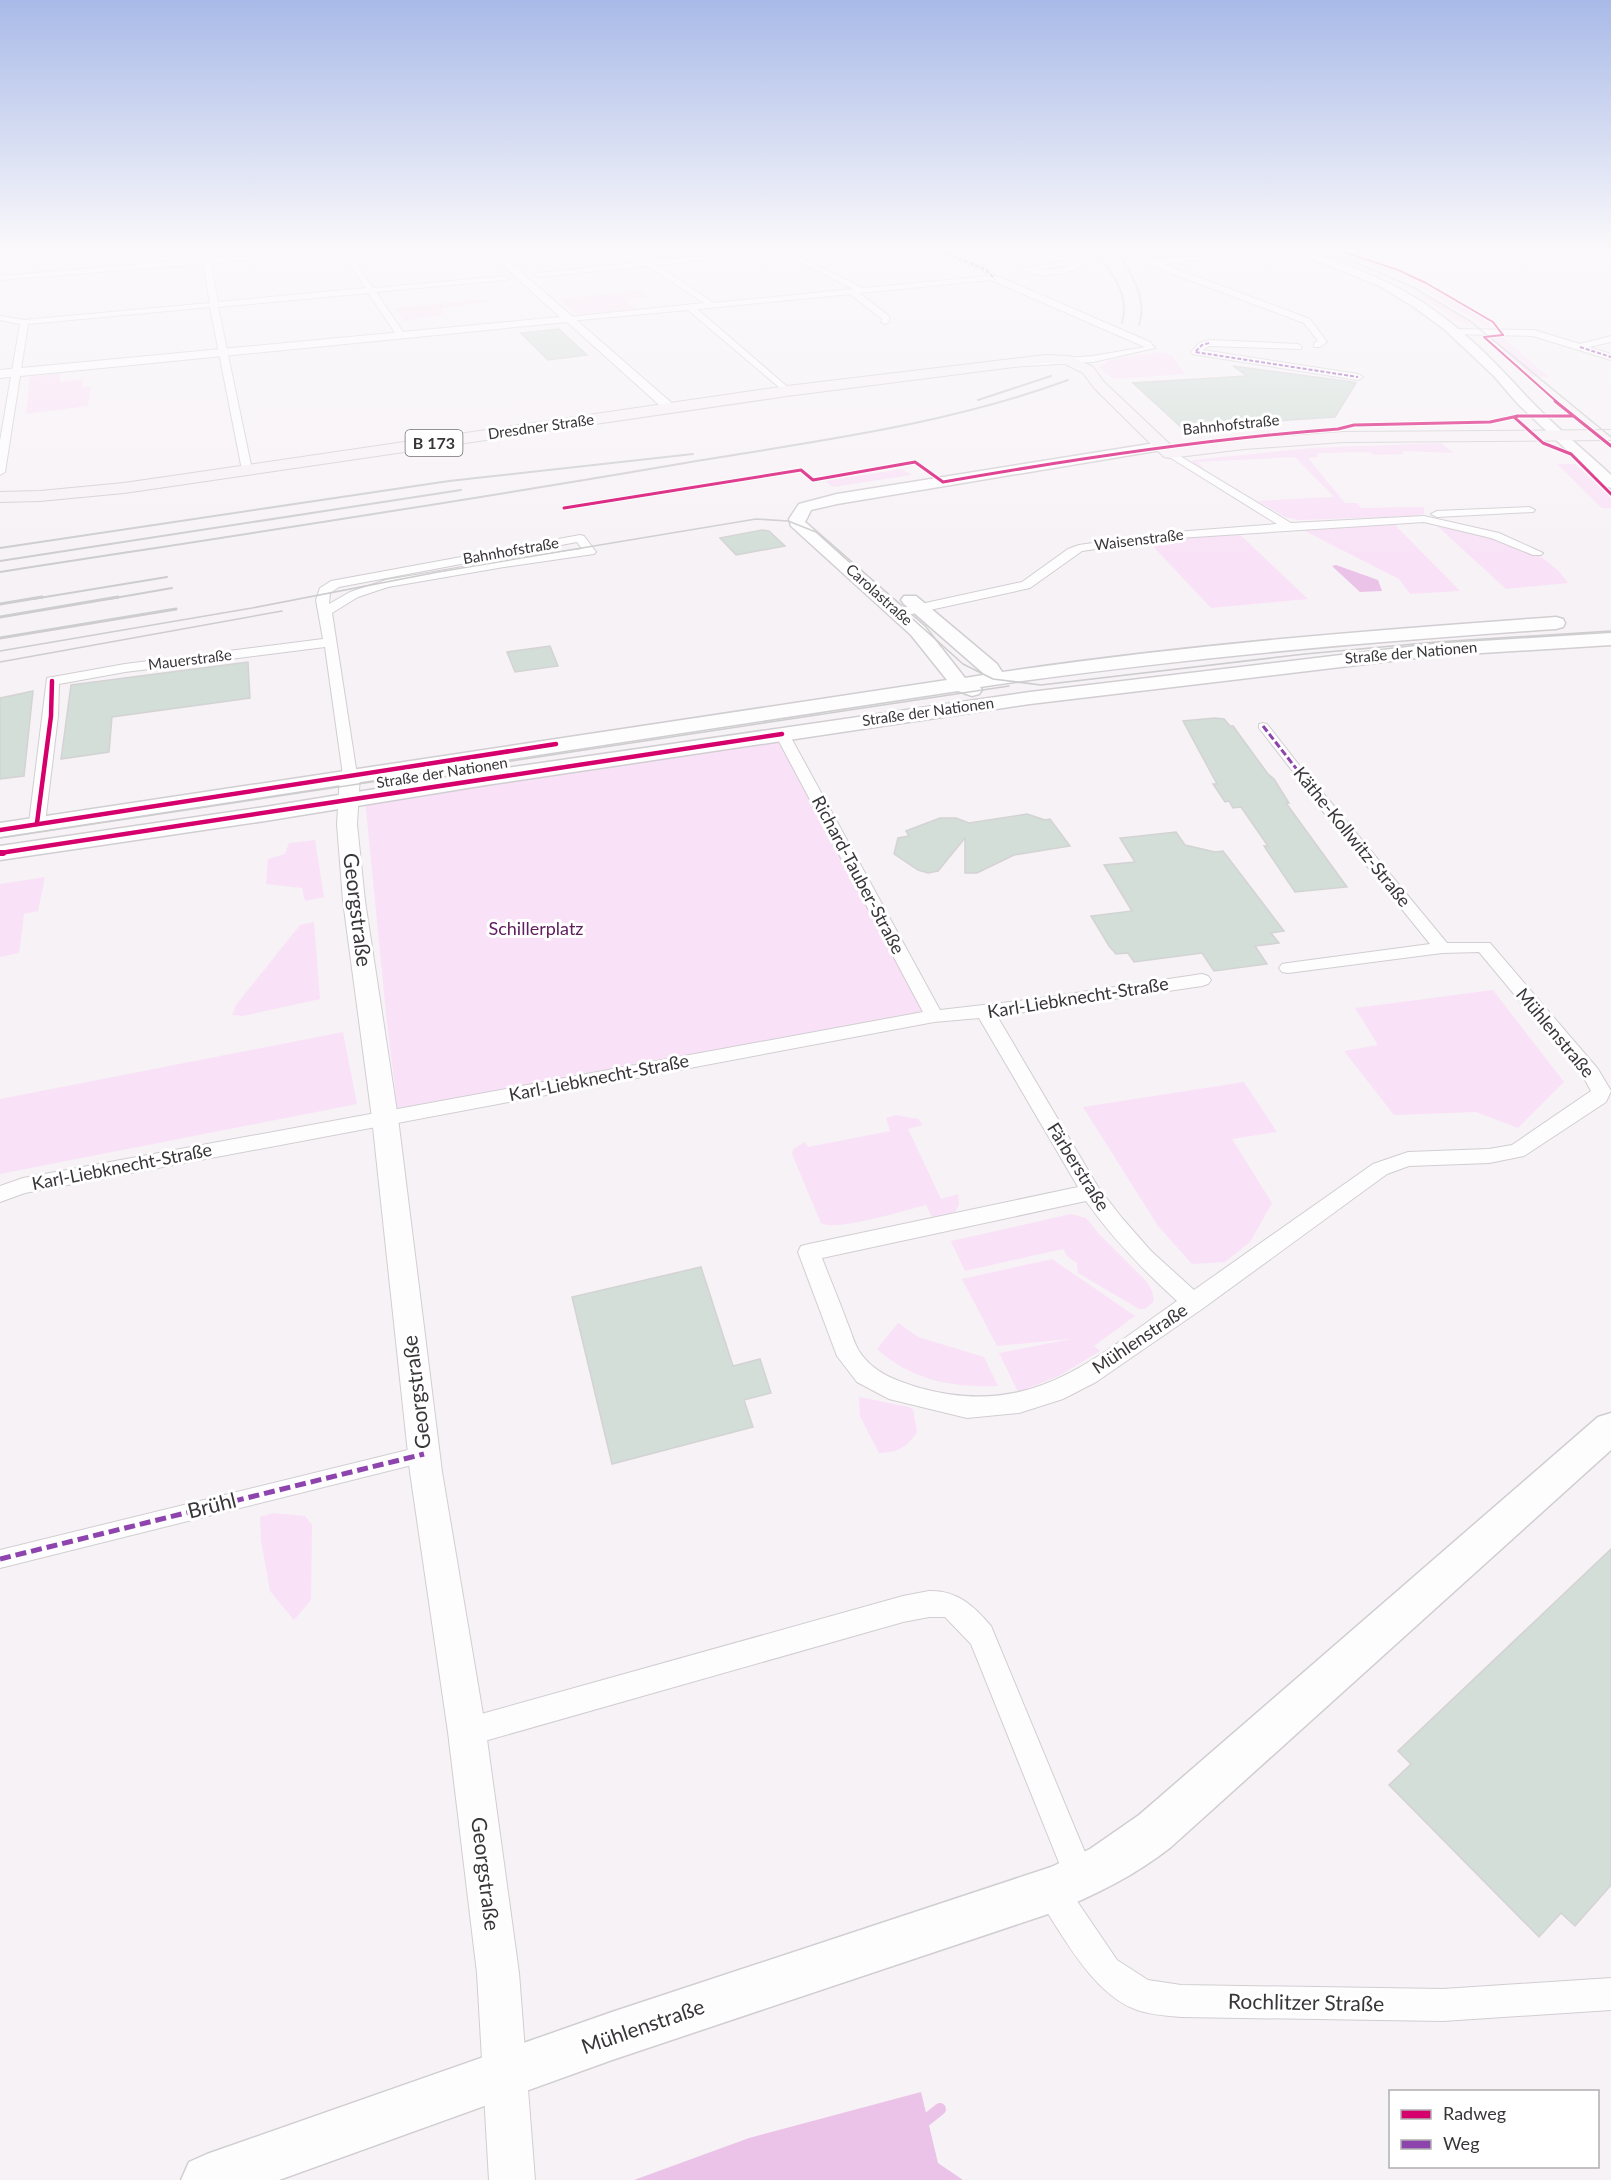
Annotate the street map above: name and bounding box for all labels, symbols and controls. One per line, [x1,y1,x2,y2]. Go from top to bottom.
street label: Dresdner Straße [487,410,595,442]
street label: Bahnhofstraße [1182,410,1280,438]
road number: B 173 [406,430,462,456]
street label: Waisenstraße [1093,525,1185,553]
street label: Bahnhofstraße [461,533,560,567]
street label: Carolastraße [843,560,917,629]
street label: Straße der Nationen [1344,637,1478,667]
street label: Mauerstraße [147,645,233,673]
street label: Straße der Nationen [861,693,995,729]
street label: Straße der Nationen [375,753,509,791]
street label: Käthe-Kollwitz-Straße [1289,762,1416,911]
street label: Richard-Tauber-Straße [808,792,910,957]
street label: Georgstraße [339,852,378,968]
park label: Schillerplatz [489,917,583,939]
street label: Karl-Liebknecht-Straße [986,972,1170,1022]
street label: Mühlenstraße [1512,983,1600,1082]
street label: Karl-Liebknecht-Straße [507,1049,691,1105]
street label: Färberstraße [1043,1118,1115,1215]
street label: Karl-Liebknecht-Straße [30,1138,214,1194]
street label: Mühlenstraße [1088,1298,1191,1378]
street label: Georgstraße [396,1334,435,1450]
street label: Brühl [185,1486,239,1523]
street label: Georgstraße [467,1816,506,1932]
street label: Rochlitzer Straße [1228,1988,1384,2015]
street label: Mühlenstraße [578,1993,707,2058]
legend [1389,2090,1599,2168]
text: Radweg [1443,2102,1506,2124]
text: Weg [1443,2132,1480,2154]

